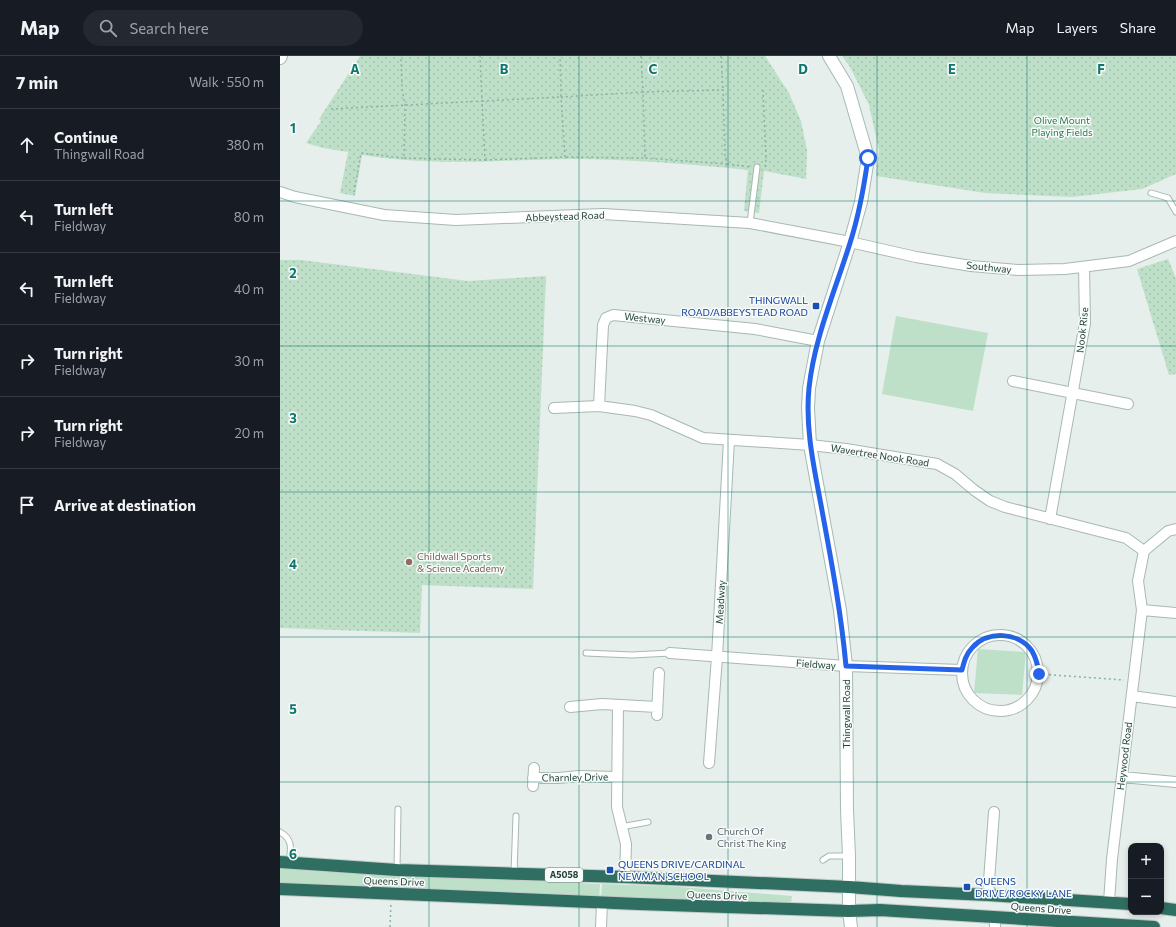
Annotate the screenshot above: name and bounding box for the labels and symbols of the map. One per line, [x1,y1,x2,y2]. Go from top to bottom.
text: A [350,61,360,77]
text: B [500,61,509,77]
text: C [649,61,658,77]
text: D [798,61,808,77]
text: E [948,61,956,77]
text: F [1097,61,1105,77]
park label: Olive Mount Playing Fields [1031,114,1093,138]
text: 1 [290,120,296,136]
route start [859,149,877,167]
street label: Abbeystead Road [525,209,605,223]
street label: Southway [966,259,1012,275]
text: 2 [289,265,297,281]
place label: THINGWALL ROAD/ABBEYSTEAD ROAD [681,294,808,318]
marker: THINGWALL ROAD/ABBEYSTEAD ROAD [811,301,821,311]
street label: Nook Rise [1074,307,1090,353]
street label: Westway [624,310,666,326]
text: 3 [289,410,297,426]
street label: Wavertree Nook Road [830,441,930,469]
place label: Childwall Sports & Science Academy [417,550,504,574]
text: 4 [289,556,297,572]
marker: Childwall Sports & Science Academy [404,557,414,567]
street label: Meadway [713,580,727,624]
street label: Fieldway [796,657,836,671]
route end [1030,665,1048,683]
street label: Thingwall Road [840,679,852,749]
text: 5 [289,701,297,717]
street label: Heywood Road [1114,721,1134,791]
street label: Charnley Drive [542,770,608,784]
place label: Church Of Christ The King [717,825,787,849]
marker: Church Of Christ The King [704,832,714,842]
text: 6 [289,846,297,862]
place label: QUEENS DRIVE/CARDINAL NEWMAN SCHOOL [618,858,746,882]
marker: QUEENS DRIVE/CARDINAL NEWMAN SCHOOL [605,865,615,875]
road number: A5058 [545,868,583,882]
street label: Queens Drive [363,874,425,888]
place label: QUEENS DRIVE/ROCKY LANE [975,875,1072,899]
marker: QUEENS DRIVE/ROCKY LANE [962,882,972,892]
street label: Queens Drive [686,888,748,902]
street label: Queens Drive [1010,900,1072,916]

